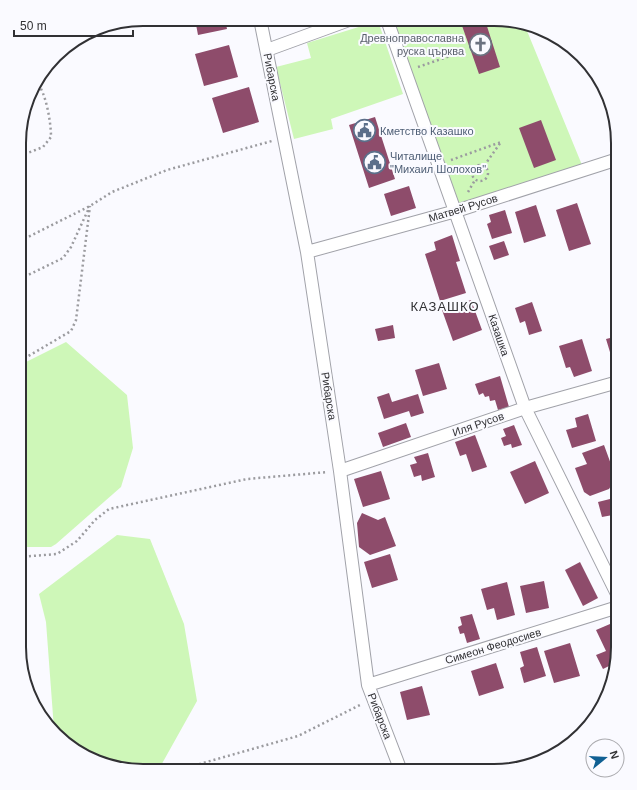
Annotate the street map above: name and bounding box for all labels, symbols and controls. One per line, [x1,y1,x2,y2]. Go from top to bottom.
scale bar [14,12,133,38]
text: 50 m [20,19,47,33]
church icon: Древноправославна руска църква [467,31,493,57]
place label: Древноправославна руска църква [360,32,465,57]
street label: Рибарска [261,52,283,103]
public building icon: Кметство Казашко [352,118,378,144]
place label: Кметство Казашко [380,125,474,137]
public building icon: Читалище "Михаил Шолохов" [362,149,388,175]
place label: Читалище "Михаил Шолохов" [390,150,486,175]
street label: Матвей Русов [427,192,499,224]
district label: КАЗАШКО [410,299,480,314]
street label: Казашка [486,312,512,358]
street label: Рибарска [319,371,339,422]
street label: Иля Русов [451,410,505,438]
street label: Симеон Феодосиев [444,626,542,666]
street label: Рибарска [366,691,395,742]
north arrow [585,738,625,778]
text: N [608,749,621,761]

